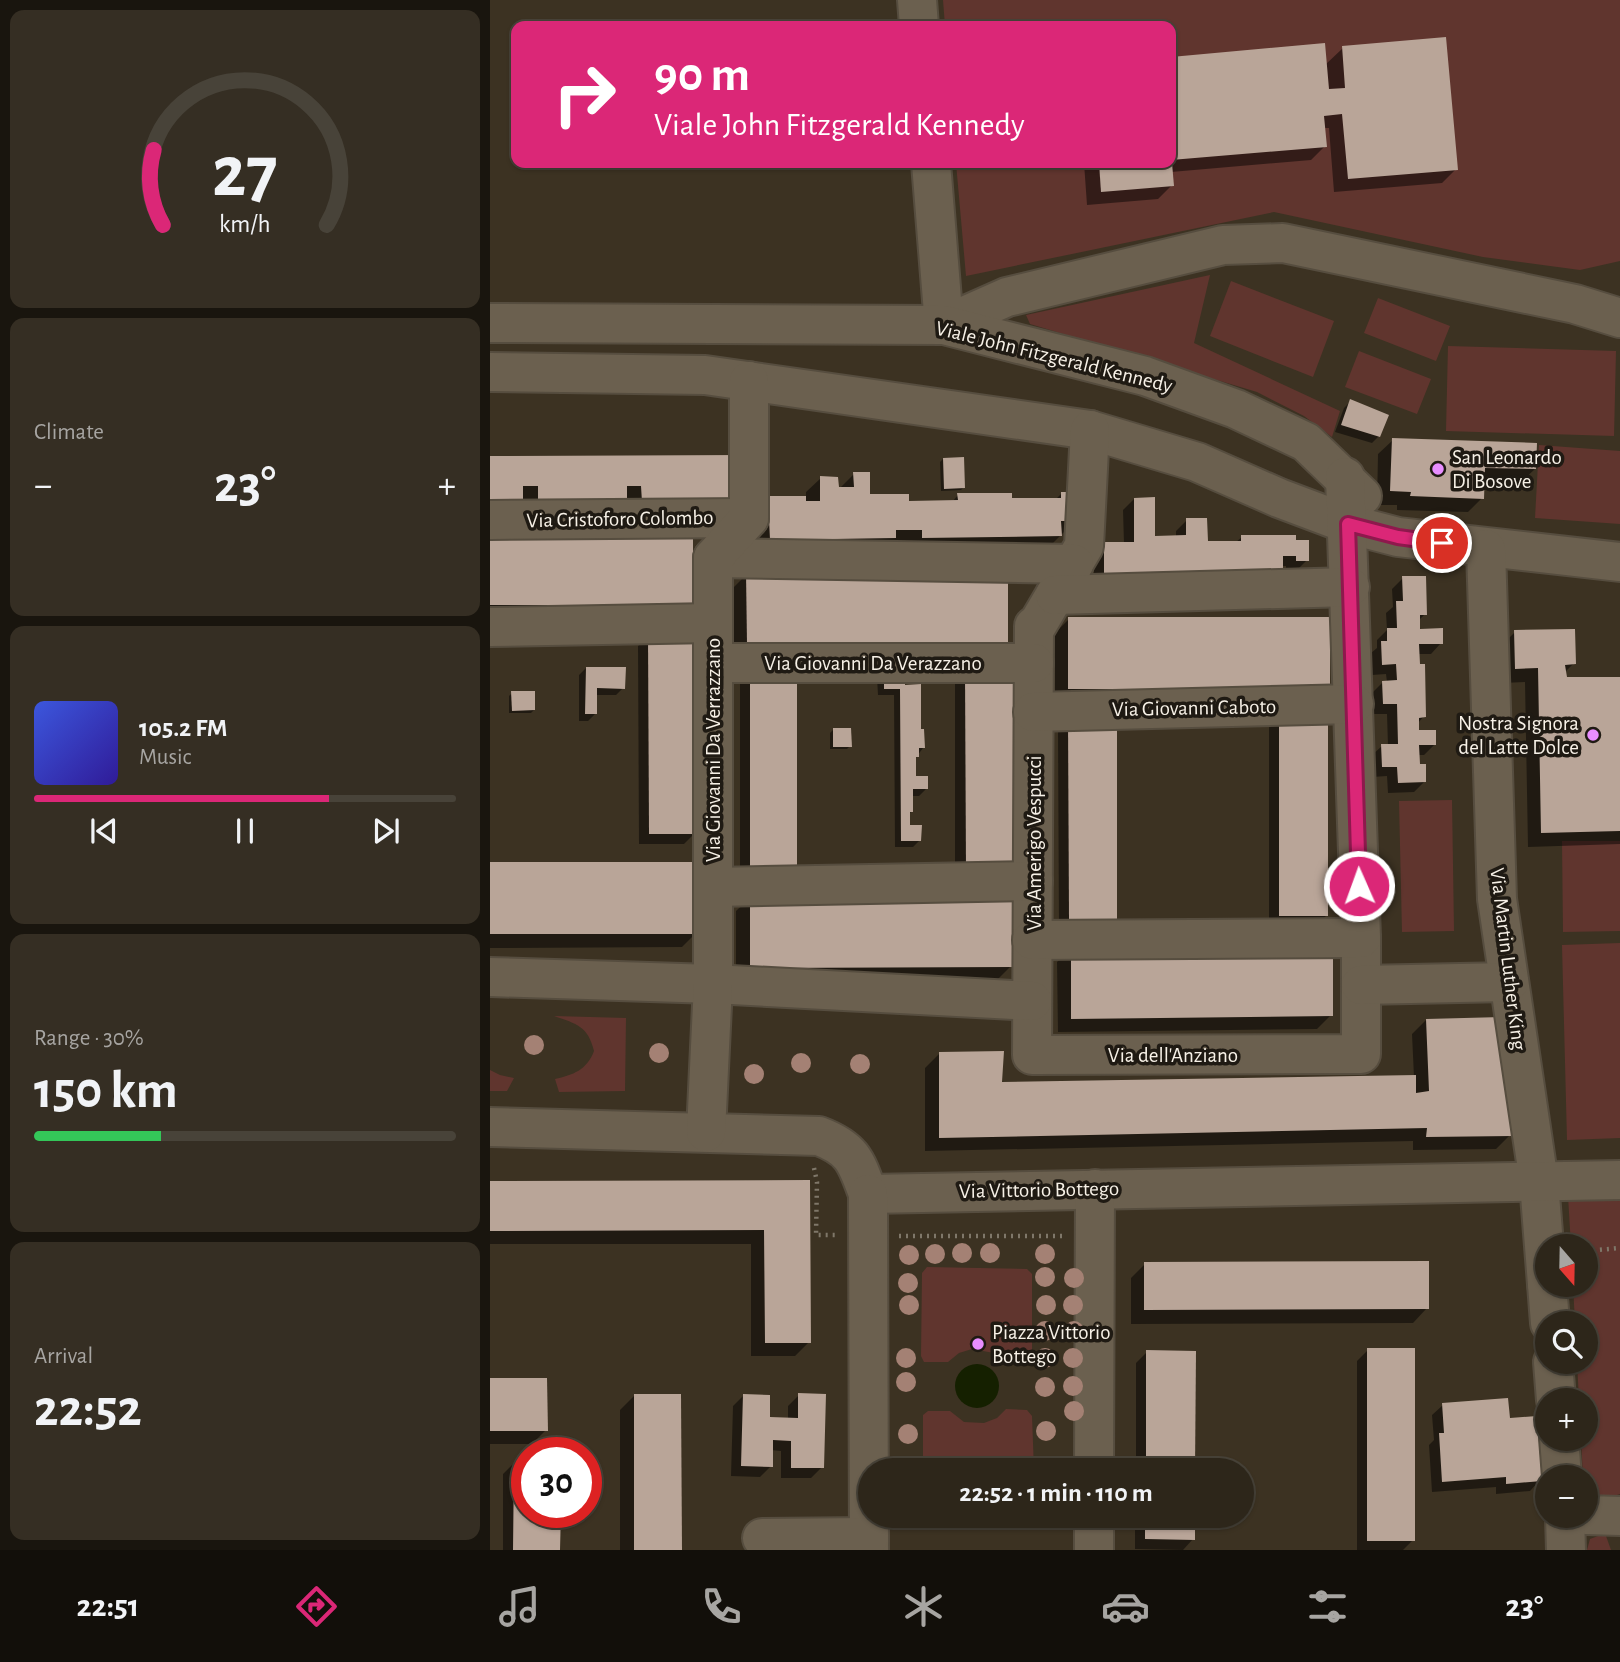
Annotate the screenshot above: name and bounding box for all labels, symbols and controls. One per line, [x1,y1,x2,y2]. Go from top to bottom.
icon: right [539,49,630,140]
text: 90 m [654,51,750,100]
text: Viale John Fitzgerald Kennedy [654,109,1025,141]
text: 27 [212,137,278,210]
text: km/h [219,212,271,237]
street label: Viale John Fitzgerald Kennedy [933,317,1175,397]
text: Climate [34,421,104,444]
place label: San Leonardo Di Bosove [1452,447,1562,492]
text: 23° [214,459,276,511]
marker: San Leonardo Di Bosove [1430,461,1446,477]
text: − [34,467,52,505]
text: + [438,467,456,505]
street label: Via Cristoforo Colombo [526,507,714,531]
pin [1412,513,1472,573]
icon: arrive [1423,524,1461,562]
street label: Via Giovanni Da Verrazzano [703,638,724,862]
street label: Via Giovanni Da Verazzano [764,653,982,674]
street label: Via Giovanni Caboto [1112,696,1276,720]
place label: Nostra Signora del Latte Dolce [1458,713,1579,758]
text: 105.2 FM [139,715,228,741]
marker: Nostra Signora del Latte Dolce [1585,727,1601,743]
text: Music [139,746,191,769]
street label: Via Amerigo Vespucci [1024,755,1045,931]
icon: previous [85,812,123,850]
icon: pause [226,812,264,850]
icon: next [367,812,405,850]
position arrow [1322,849,1396,923]
street label: Via Martin Luther King [1486,867,1530,1052]
text: Range · 30% [34,1027,144,1050]
street label: Via dell'Anziano [1108,1045,1238,1066]
text: 150 km [34,1065,178,1117]
street label: Via Vittorio Bottego [959,1178,1119,1202]
north arrow [1535,1234,1598,1297]
map controls [1535,1234,1598,1528]
button: search [1535,1311,1598,1374]
place label: Piazza Vittorio Bottego [992,1322,1110,1367]
marker: Piazza Vittorio Bottego [970,1336,986,1352]
text: Arrival [34,1345,93,1368]
text: 22:52 [34,1383,142,1435]
button: + [1535,1388,1598,1451]
speed limit sign: 30 [511,1437,602,1528]
button: − [1535,1465,1598,1528]
text: 22:52 · 1 min · 110 m [959,1480,1153,1506]
icon: directions [292,1582,341,1631]
icon: music [495,1582,544,1631]
icon: phone [697,1582,746,1631]
icon: climate [899,1582,948,1631]
icon: car [1101,1582,1150,1631]
icon: filters [1303,1582,1352,1631]
text: 22:51 [77,1590,139,1622]
text: 23° [1505,1590,1543,1622]

